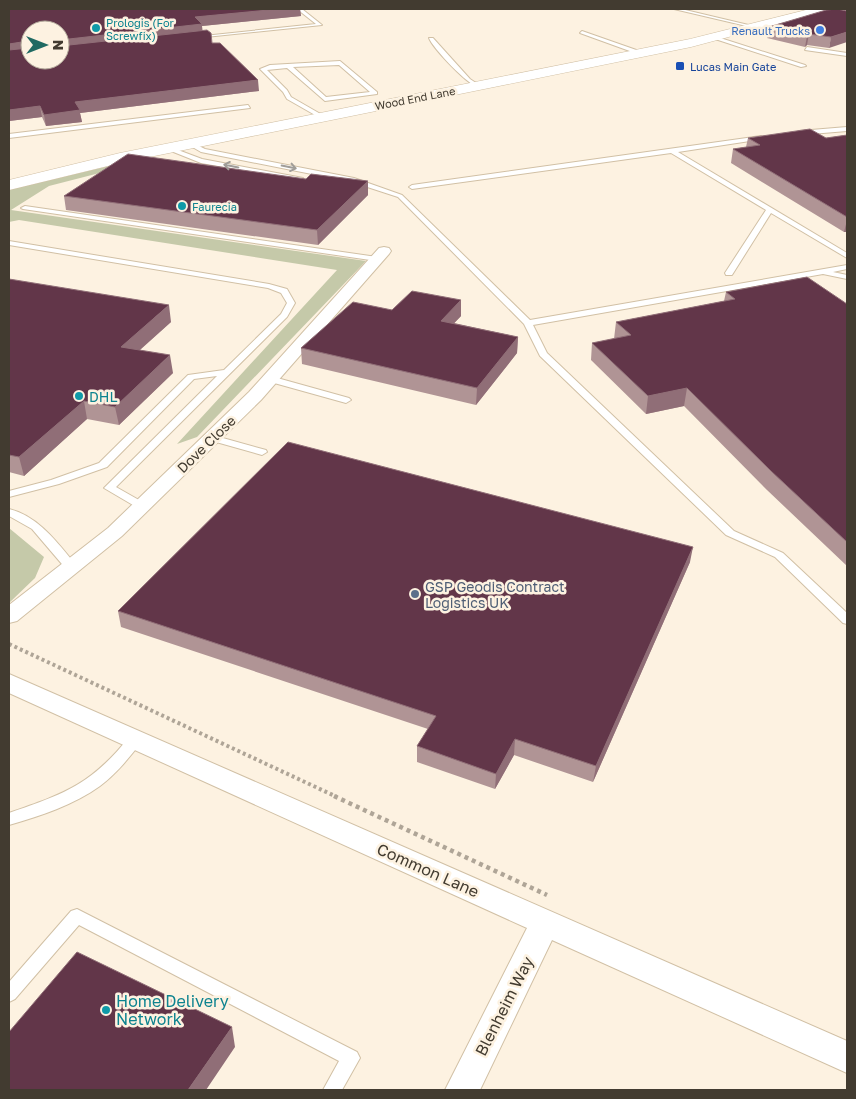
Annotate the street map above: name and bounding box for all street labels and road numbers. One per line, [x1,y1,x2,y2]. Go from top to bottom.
street label: Wood End Lane [374,84,456,112]
street label: Dove Close [173,412,239,476]
street label: Common Lane [374,839,482,901]
street label: Blenheim Way [470,953,538,1059]

